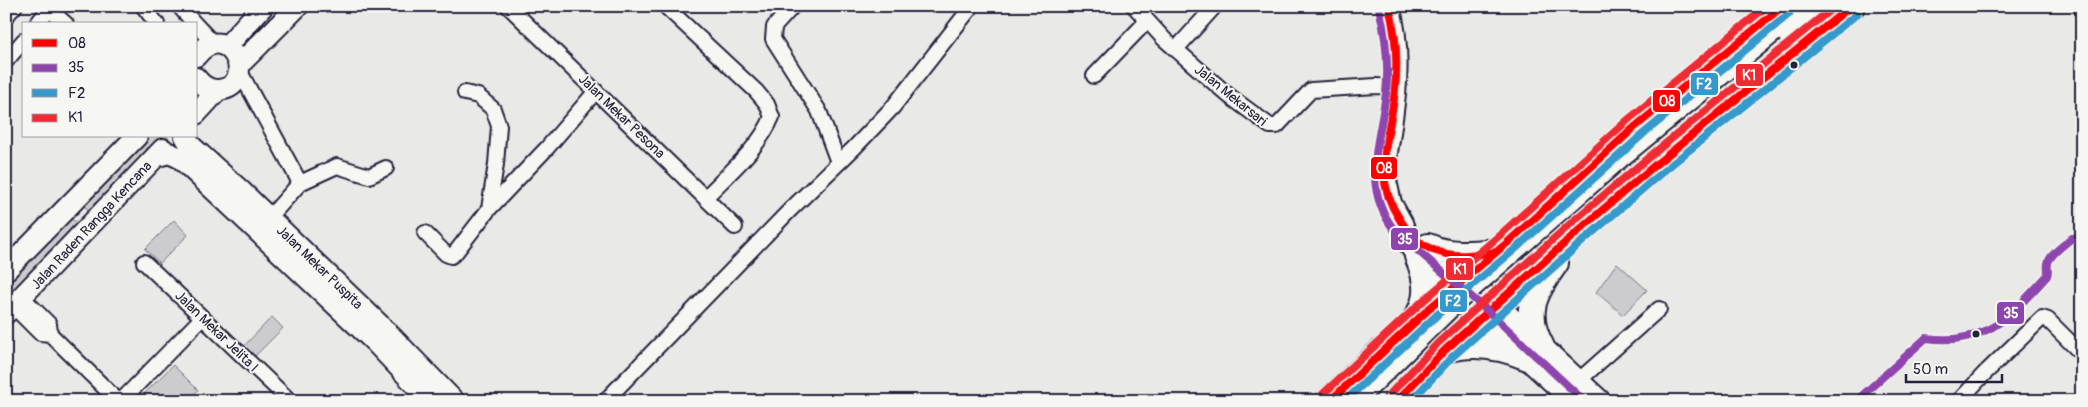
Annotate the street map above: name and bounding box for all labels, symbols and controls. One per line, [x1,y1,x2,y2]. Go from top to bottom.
legend [22,22,198,138]
text: 08 [68,34,86,53]
text: 35 [68,58,85,77]
unlabelled marker [1789,60,1799,70]
street label: Jalan Mekarsari [1191,61,1271,130]
line badge: K1 [1735,63,1764,87]
text: K1 [1742,67,1756,84]
street label: Jalan Mekar Pesona [575,71,668,162]
line badge: F2 [1690,72,1719,96]
text: F2 [1696,76,1712,93]
text: F2 [68,84,85,103]
line badge: 08 [1652,89,1681,113]
text: 08 [1659,93,1675,110]
text: K1 [68,108,83,127]
line badge: 08 [1370,156,1398,180]
street label: Jalan Raden Rangga Kencana [27,158,155,293]
text: 08 [1376,160,1392,177]
street label: Jalan Mekar Puspita [273,222,366,313]
line badge: 35 [1390,227,1419,251]
text: 35 [1397,231,1413,248]
line badge: K1 [1445,257,1474,281]
text: K1 [1453,261,1467,278]
street label: Jalan Mekar Jelita I [171,287,262,376]
line badge: F2 [1439,289,1468,313]
text: F2 [1445,293,1461,310]
line badge: 35 [1996,301,2025,325]
text: 35 [2003,305,2019,322]
unlabelled marker [1971,329,1981,339]
scale bar [1906,352,2002,384]
text: 50 m [1913,360,1948,379]

